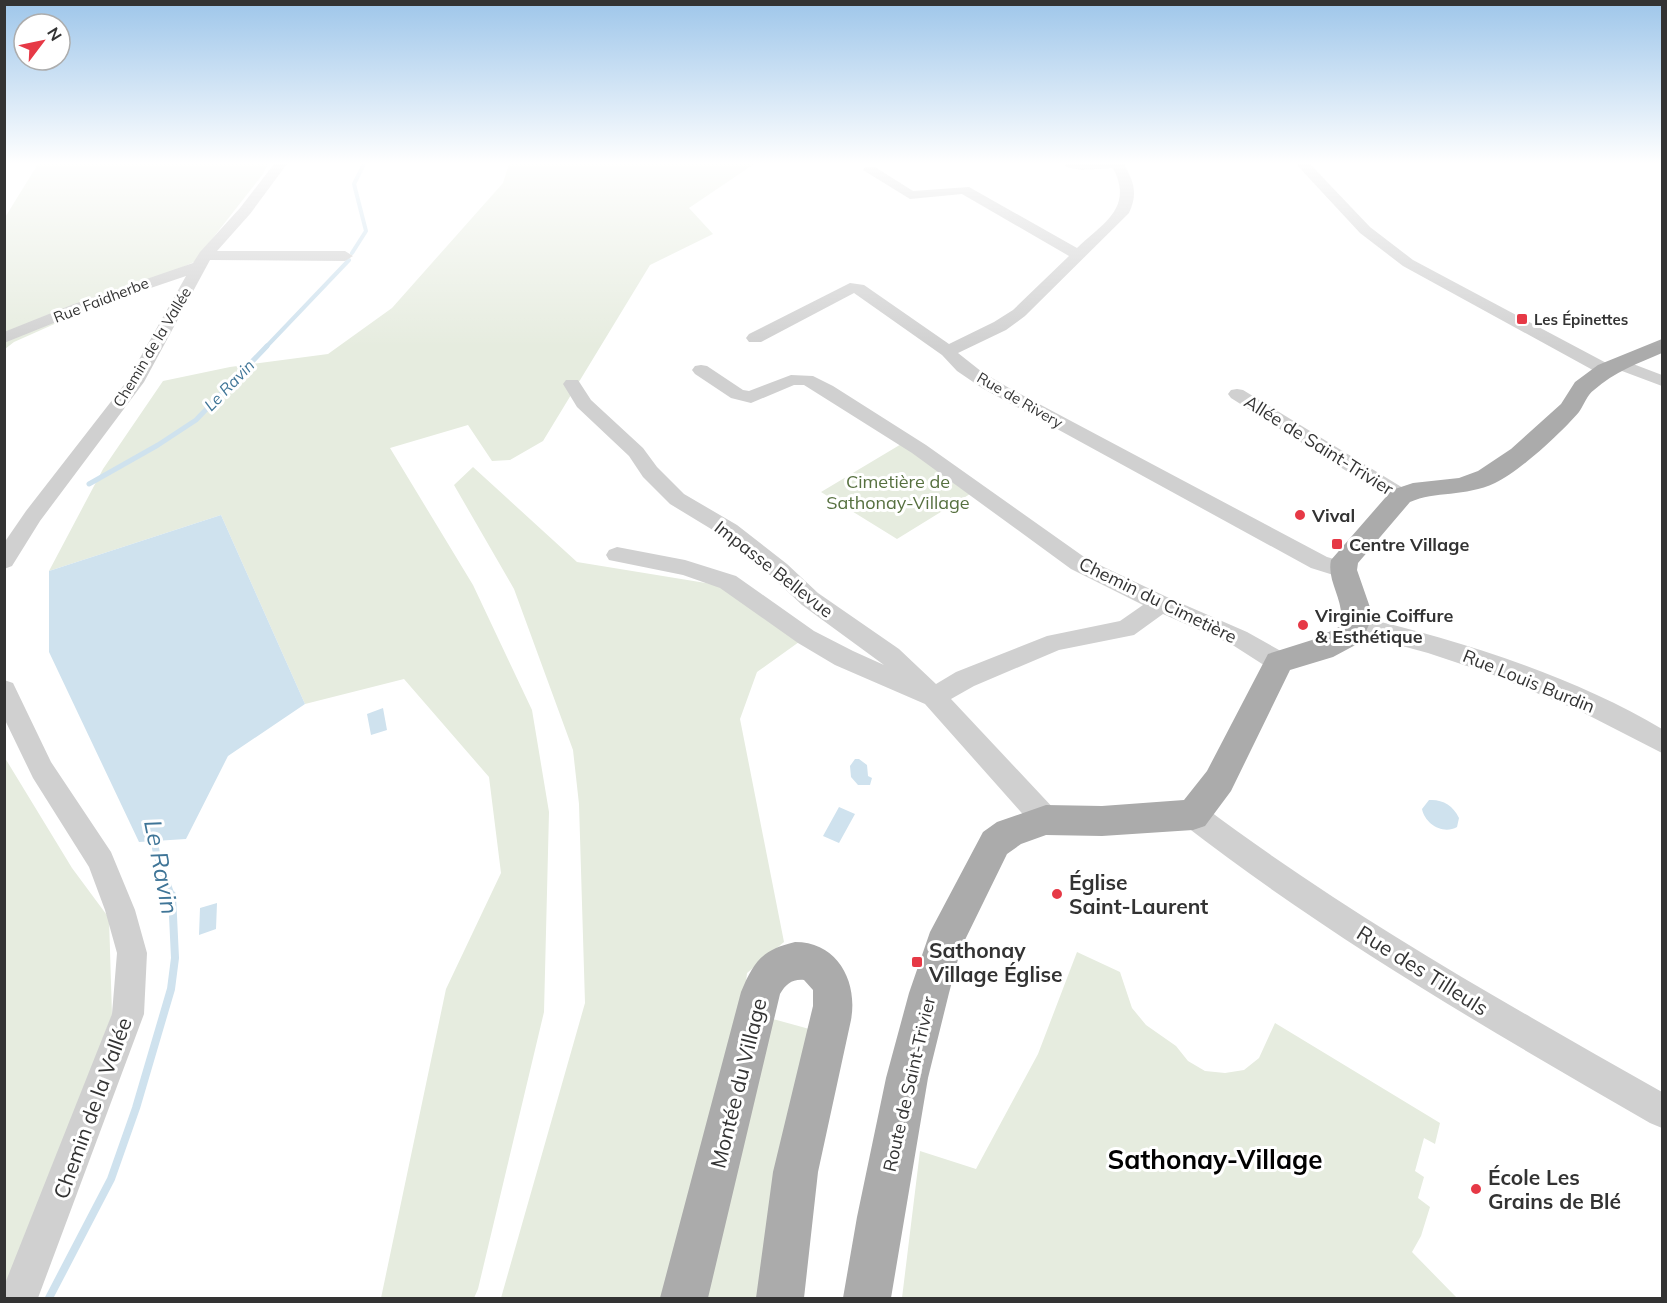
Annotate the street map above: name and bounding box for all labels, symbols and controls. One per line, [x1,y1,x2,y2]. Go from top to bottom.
north arrow [12,12,72,72]
text: N [43,24,66,44]
street label: Rue Faidherbe [51,273,151,327]
street label: Chemin de la Vallée [109,284,195,410]
place label: Les Épinettes [1534,310,1628,329]
marker: Les Épinettes [1515,312,1529,326]
water label: Le Ravin [200,355,258,415]
street label: Rue de Rivery [974,368,1066,432]
street label: Allée de Saint-Trivier [1240,390,1398,500]
park label: Cimetière de Sathonay-Village [826,470,970,514]
place label: Vival [1311,504,1355,527]
marker: Vival [1293,508,1307,522]
street label: Impasse Bellevue [710,515,838,623]
place label: Centre Village [1349,533,1469,556]
marker: Centre Village [1330,537,1344,551]
street label: Chemin du Cimetière [1075,552,1241,648]
place label: Virginie Coiffure & Esthétique [1314,604,1453,648]
marker: Virginie Coiffure & Esthétique [1296,618,1310,632]
street label: Rue Louis Burdin [1460,644,1598,718]
water label: Le Ravin [138,817,186,917]
place label: Église Saint-Laurent [1069,869,1208,919]
marker: Église Saint-Laurent [1050,887,1064,901]
street label: Rue des Tilleuls [1352,919,1494,1021]
place label: Sathonay Village Église [928,937,1062,987]
marker: Sathonay Village Église [910,955,924,969]
street label: Route de Saint-Trivier [878,994,940,1174]
street label: Montée du Village [704,995,772,1171]
street label: Chemin de la Vallée [47,1014,137,1202]
district label: Sathonay-Village [1108,1143,1322,1176]
place label: École Les Grains de Blé [1488,1164,1621,1214]
marker: École Les Grains de Blé [1469,1182,1483,1196]

